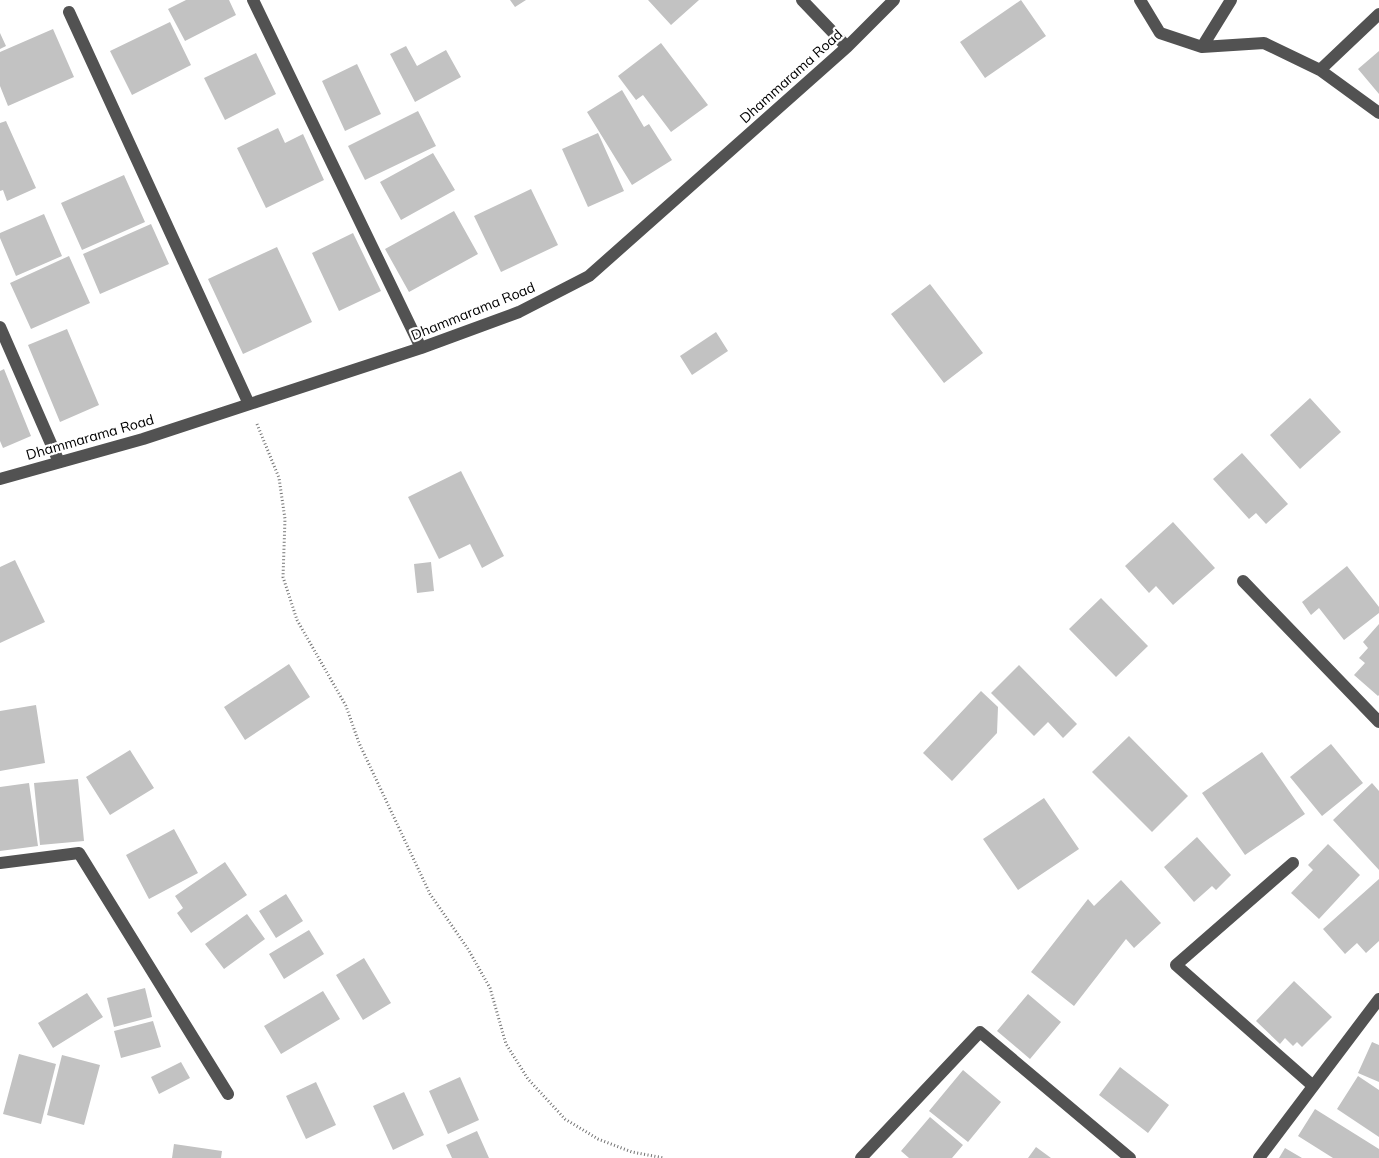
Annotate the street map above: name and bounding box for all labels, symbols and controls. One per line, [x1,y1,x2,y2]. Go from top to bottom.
street label: Dhammarama Road [736,25,846,127]
street label: Dhammarama Road [408,278,538,344]
street label: Dhammarama Road [24,410,156,464]

